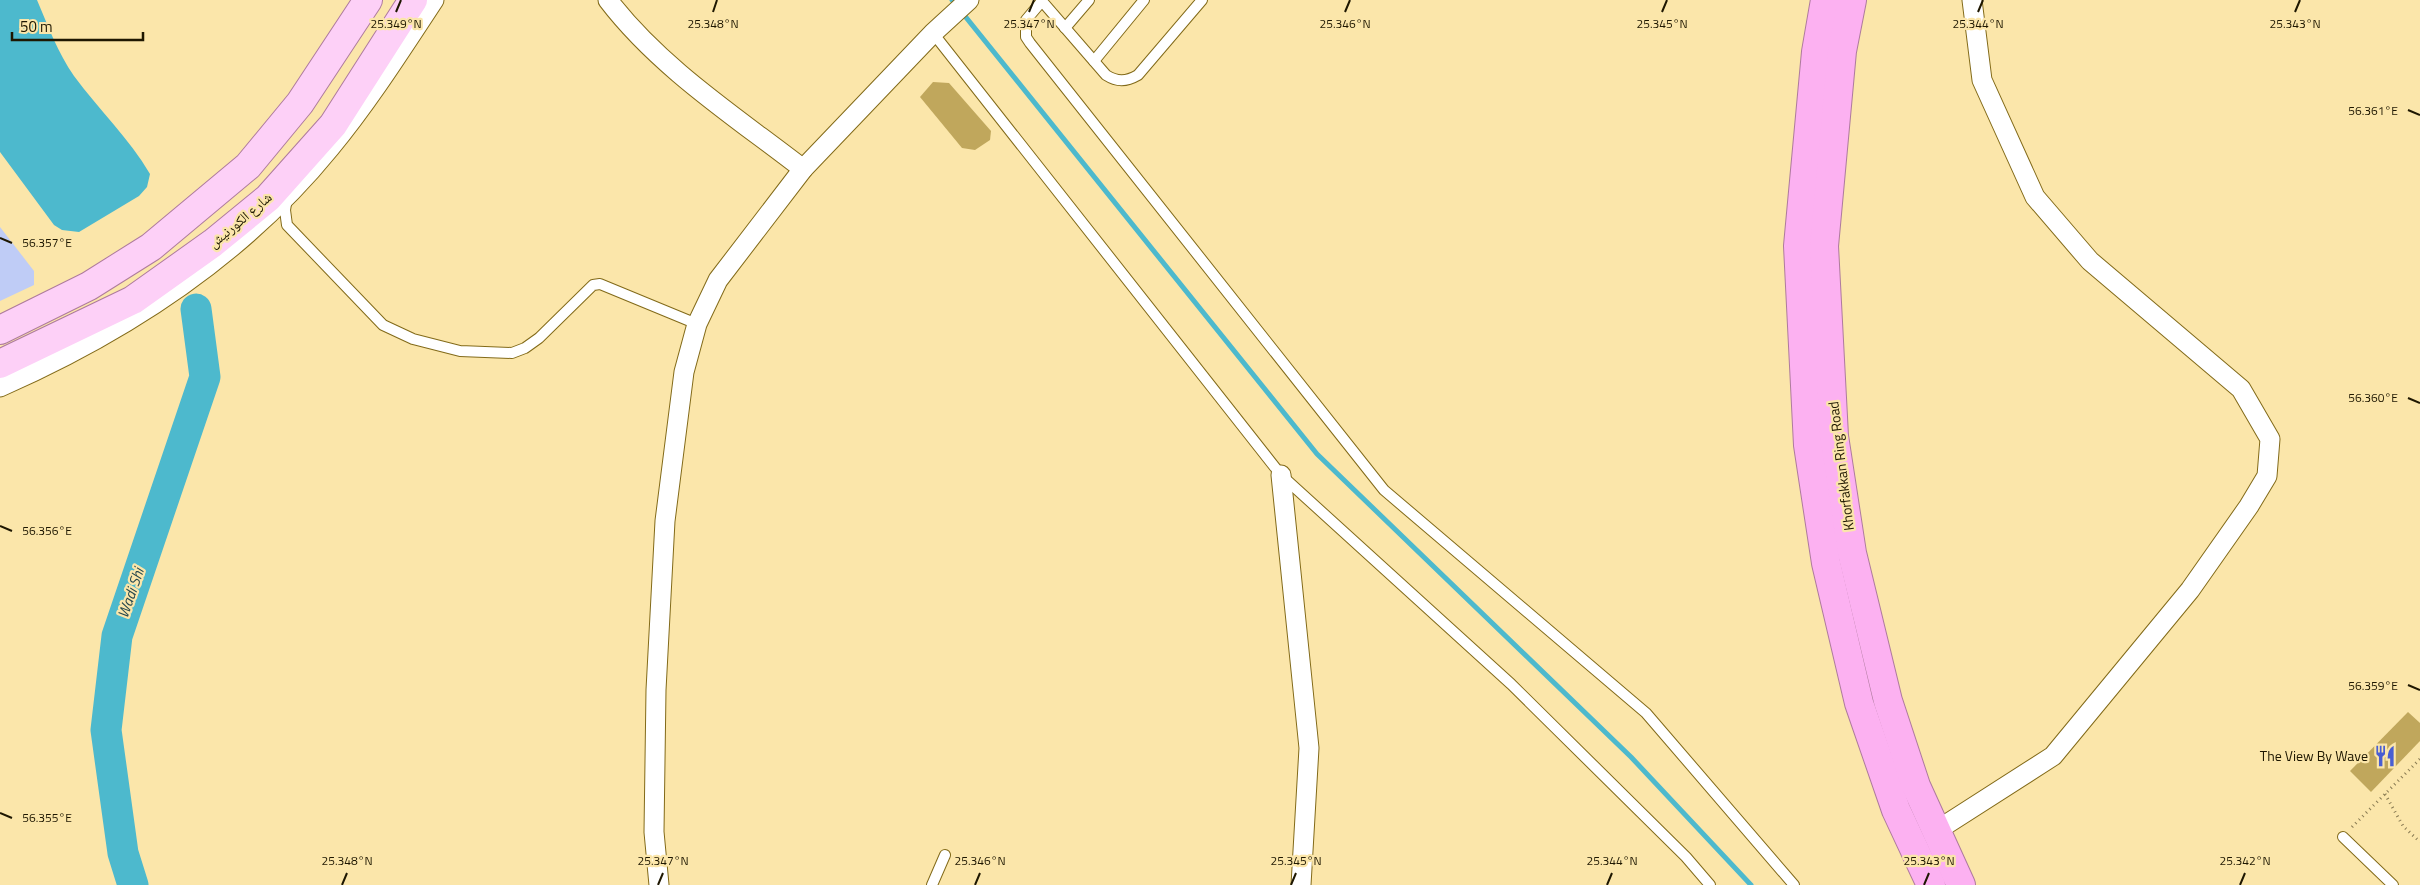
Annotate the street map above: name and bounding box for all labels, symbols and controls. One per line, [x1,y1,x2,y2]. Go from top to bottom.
scale bar [12,10,144,42]
text: 25.349°N [370,14,422,33]
text: 25.348°N [687,14,739,33]
text: 25.347°N [1003,14,1055,33]
text: 25.346°N [1319,14,1371,33]
text: 25.345°N [1636,14,1688,33]
text: 25.344°N [1952,14,2004,33]
text: 25.343°N [2269,14,2321,33]
text: 50 m [20,15,53,38]
text: 56.361°E [2348,101,2398,120]
street label: شارع الكورنيش [203,187,276,253]
text: 56.357°E [22,233,72,252]
text: 56.360°E [2348,388,2398,407]
street label: Khorfakkan Ring Road [1822,400,1859,532]
text: 56.356°E [22,521,72,540]
water label: Wadi Shi [111,563,150,621]
text: 56.359°E [2348,676,2398,695]
restaurant icon: The View By Wave [2372,743,2398,769]
place label: The View By Wave [2260,745,2368,766]
text: 56.355°E [22,808,72,827]
text: 25.348°N [321,851,373,870]
text: 25.347°N [637,851,689,870]
text: 25.346°N [954,851,1006,870]
text: 25.345°N [1270,851,1322,870]
text: 25.344°N [1586,851,1638,870]
text: 25.343°N [1903,851,1955,870]
text: 25.342°N [2219,851,2271,870]

